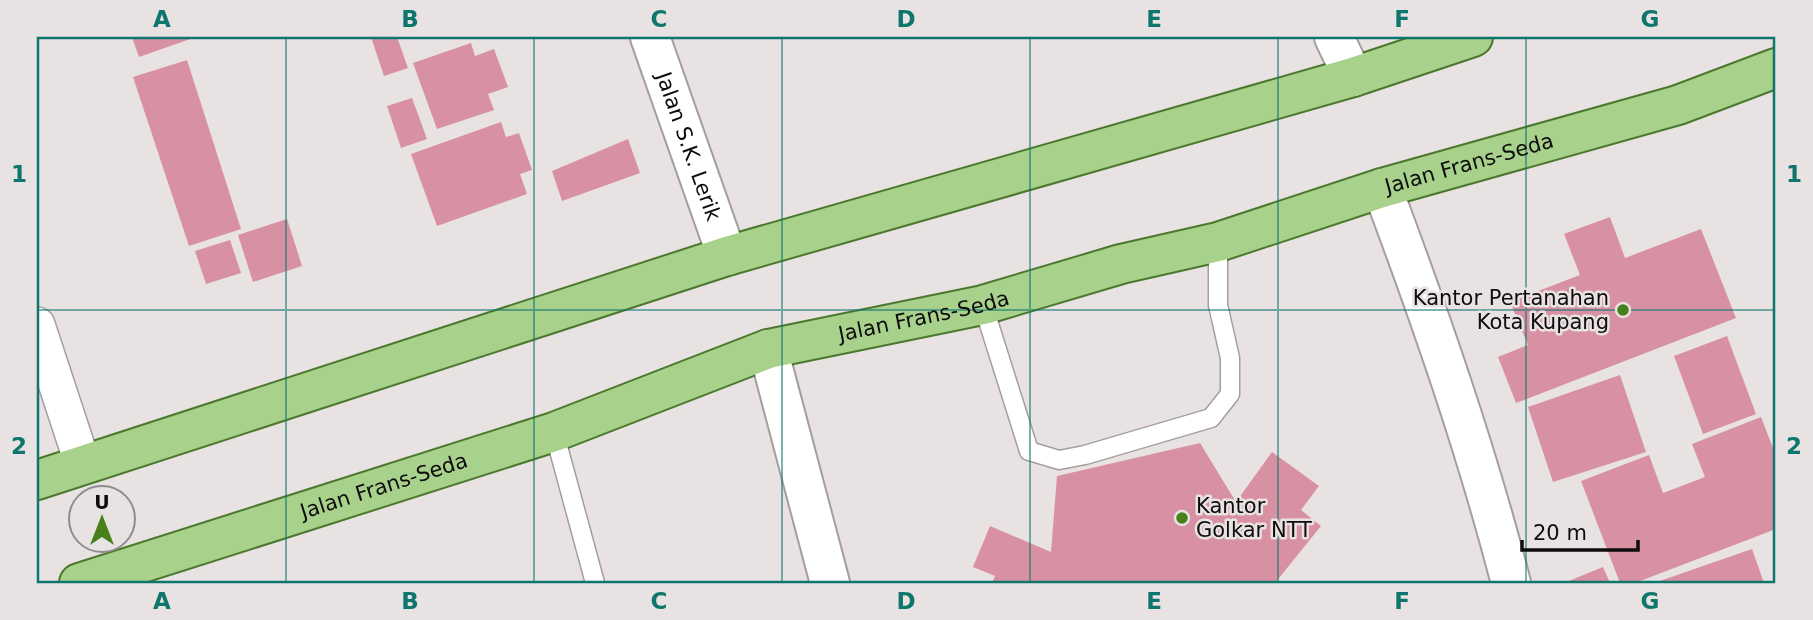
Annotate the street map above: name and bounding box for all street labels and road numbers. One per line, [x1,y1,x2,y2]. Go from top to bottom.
street label: Jalan S.K. Lerik [651,67,726,225]
street label: Jalan Frans-Seda [1380,128,1556,199]
street label: Jalan Frans-Seda [834,286,1012,347]
street label: Jalan Frans-Seda [295,448,471,524]

